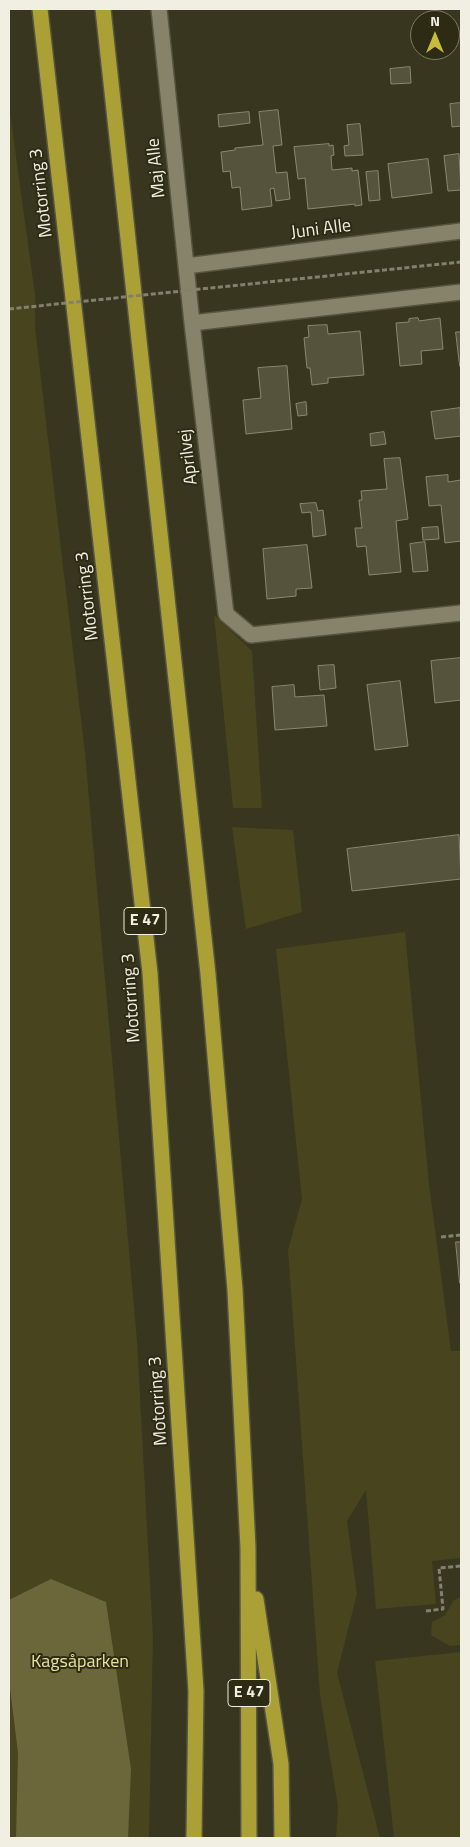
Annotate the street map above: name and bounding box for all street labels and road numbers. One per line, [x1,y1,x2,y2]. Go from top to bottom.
street label: Maj Alle [143,137,171,199]
street label: Motorring 3 [26,147,58,239]
street label: Juni Alle [290,216,352,244]
street label: Aprilvej [175,428,203,486]
street label: Motorring 3 [72,550,104,642]
road number: E 47 [124,908,166,934]
street label: Motorring 3 [118,953,146,1043]
street label: Motorring 3 [145,1356,173,1446]
road number: E 47 [228,1680,270,1706]

